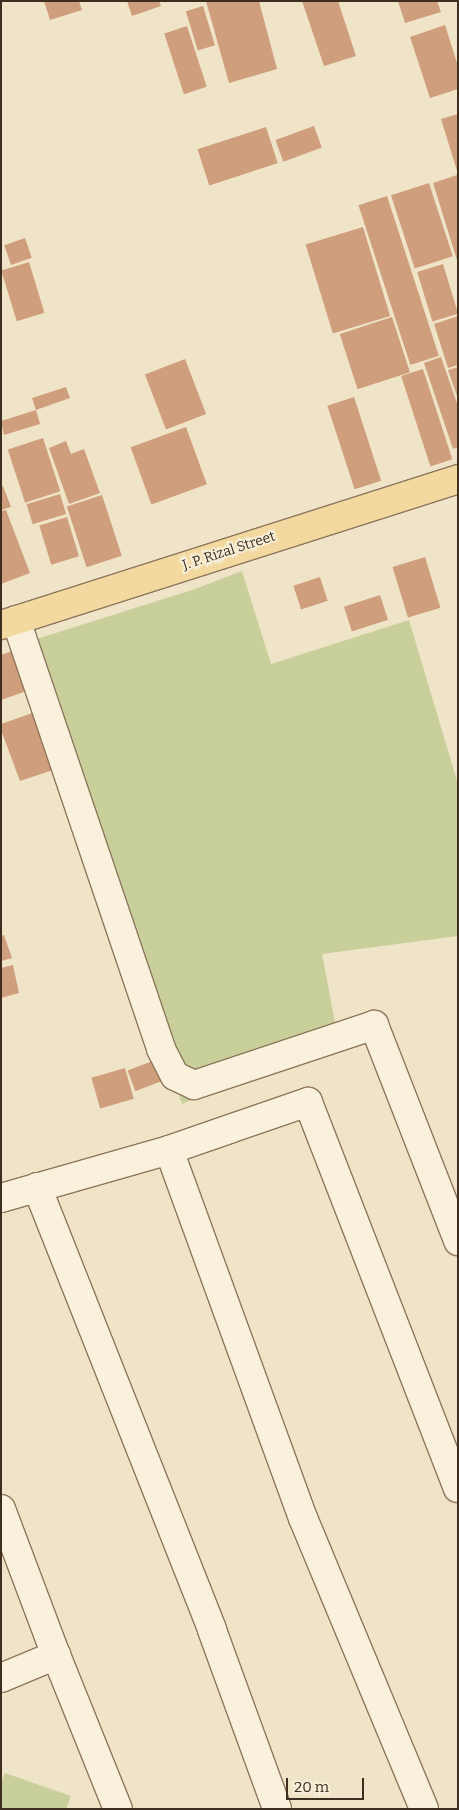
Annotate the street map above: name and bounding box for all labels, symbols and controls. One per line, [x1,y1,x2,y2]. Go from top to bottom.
street label: J. P. Rizal Street [180,528,278,574]
scale bar [289,1768,366,1800]
text: 20 m [294,1778,329,1796]

